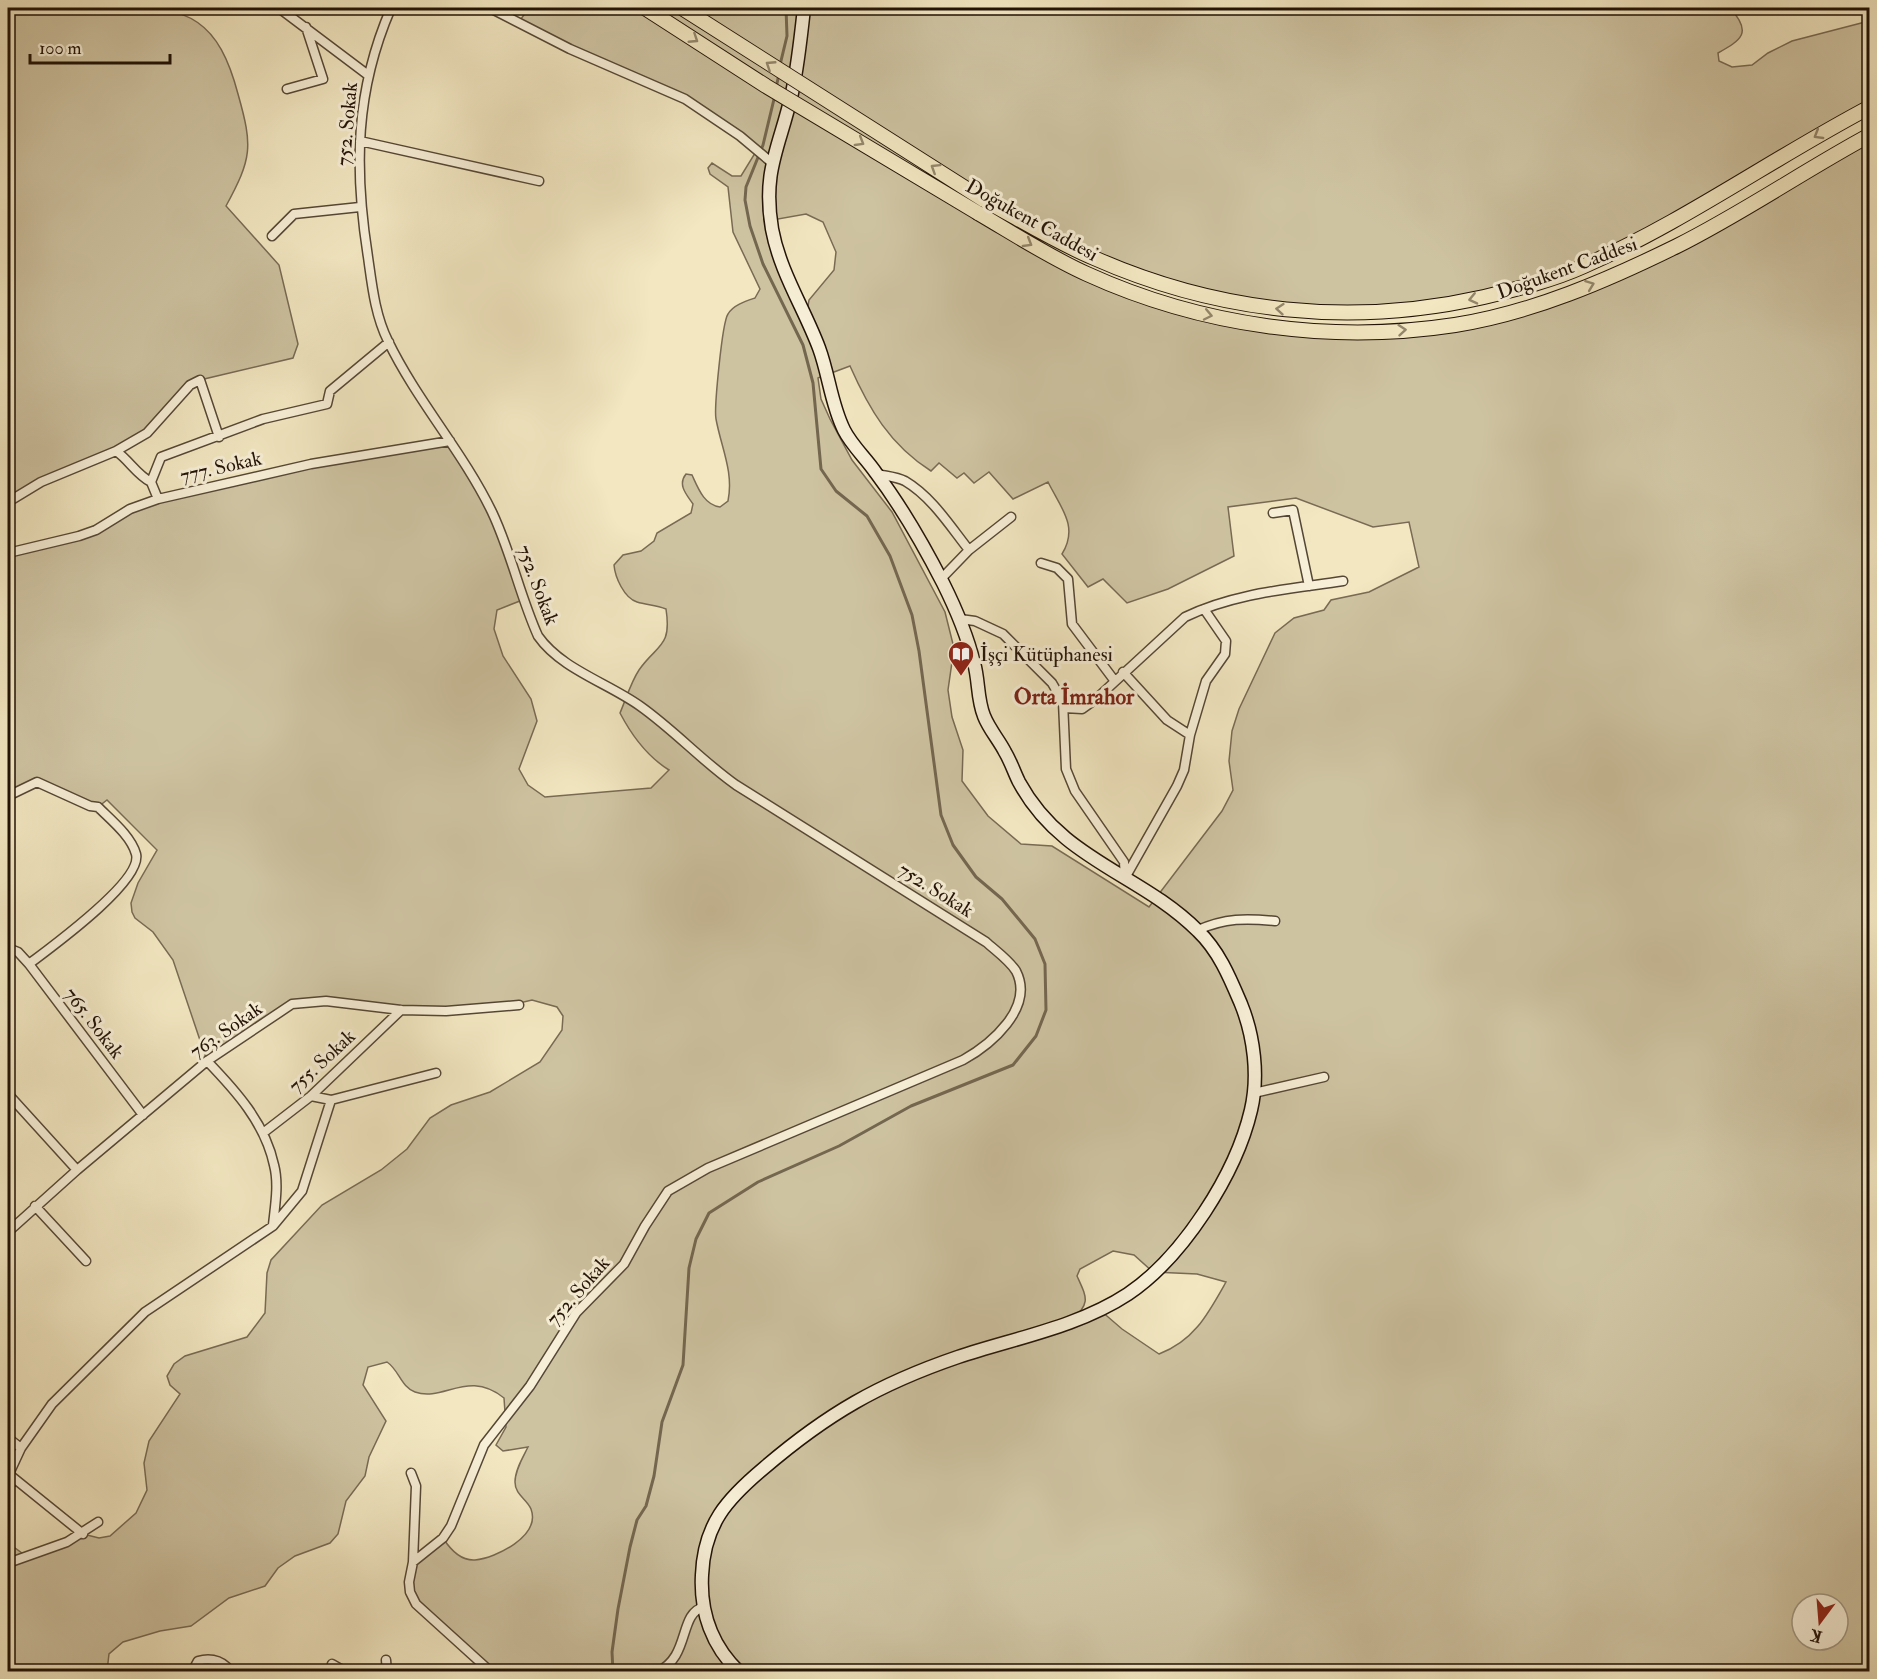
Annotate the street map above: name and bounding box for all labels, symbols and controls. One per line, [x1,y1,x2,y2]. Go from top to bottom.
scale bar [30,27,170,65]
one-way arrow [688,32,698,44]
text: 100 m [39,37,82,60]
one-way arrow [766,60,776,72]
street label: 752. Sokak [331,81,363,167]
one-way arrow [1814,128,1824,140]
one-way arrow [854,135,864,147]
one-way arrow [931,164,941,176]
street label: Doğukent Caddesi [961,173,1103,267]
street label: Doğukent Caddesi [1493,231,1641,305]
one-way arrow [1022,235,1032,247]
one-way arrow [1585,279,1595,292]
one-way arrow [1469,292,1479,305]
one-way arrow [1275,303,1284,316]
one-way arrow [1203,308,1213,321]
one-way arrow [1397,324,1406,337]
street label: 777. Sokak [178,445,265,489]
street label: 752. Sokak [511,541,565,629]
library icon: İşçi Kütüphanesi [946,639,976,677]
place label: İşçi Kütüphanesi [980,642,1113,668]
district label: Orta İmrahor [1014,682,1135,711]
street label: 752. Sokak [894,857,979,923]
street label: 765. Sokak [58,982,130,1064]
street label: 763. Sokak [185,996,267,1064]
street label: 755. Sokak [283,1023,361,1098]
street label: 752. Sokak [541,1251,615,1331]
north arrow [1790,1592,1850,1652]
text: K [1807,1624,1824,1647]

